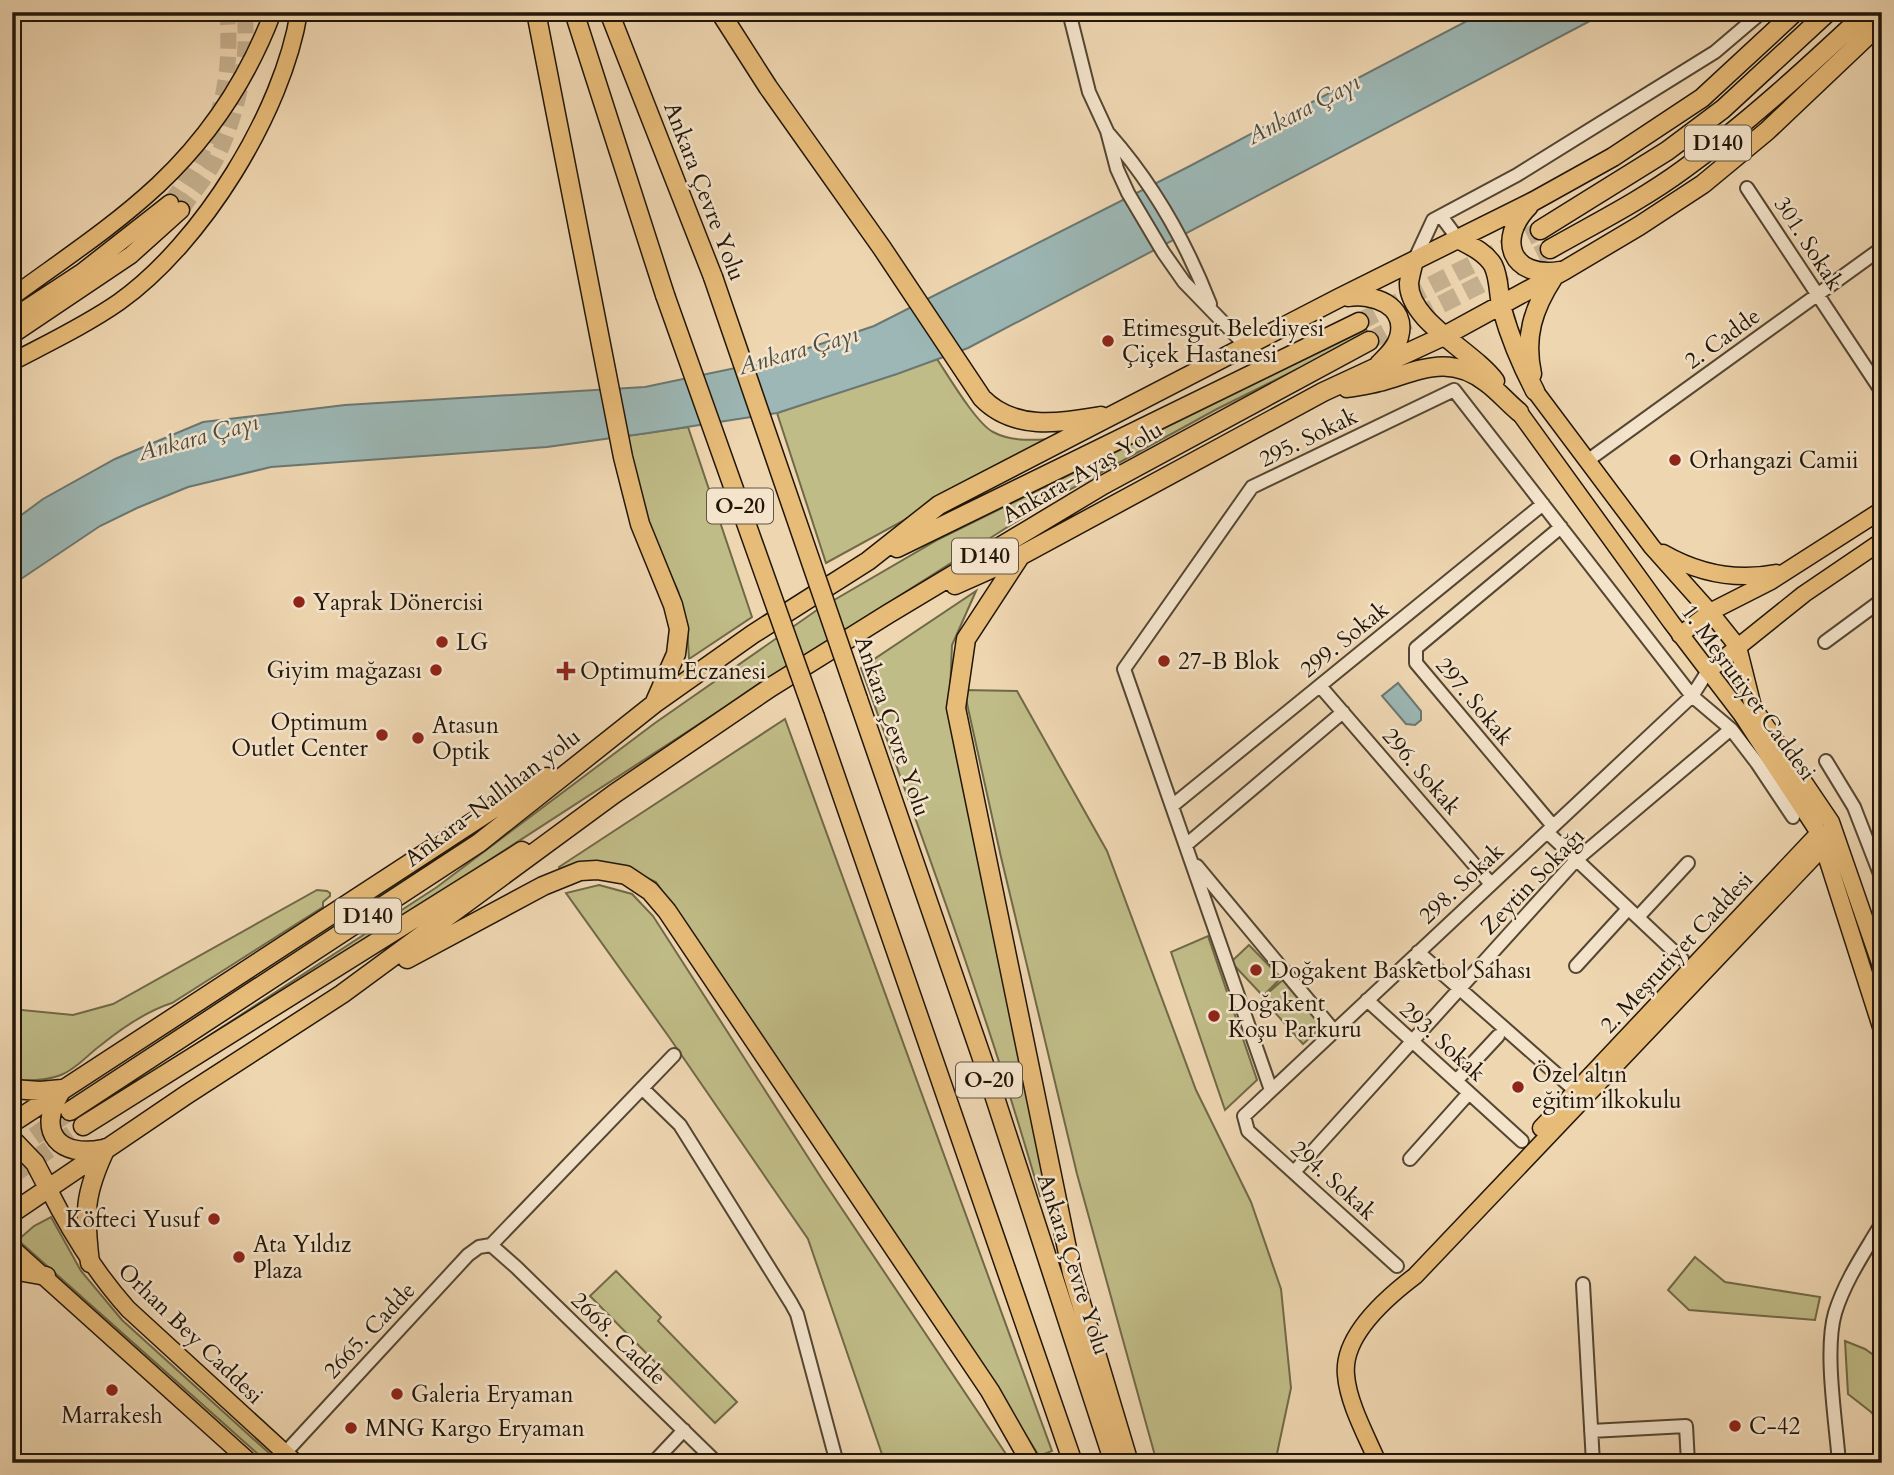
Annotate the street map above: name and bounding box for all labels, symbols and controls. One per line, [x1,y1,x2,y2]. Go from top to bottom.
water label: Ankara Çayı [1240,66,1366,154]
street label: Ankara Çevre Yolu [656,97,753,285]
road number: D140 [1685,125,1751,160]
street label: 301. Sokak [1767,190,1851,297]
street label: 2. Cadde [1678,301,1766,376]
place label: Etimesgut Belediyesi Çiçek Hastanesi [1122,313,1324,370]
water label: Ankara Çayı [733,317,863,384]
marker: Etimesgut Belediyesi Çiçek Hastanesi [1100,333,1116,349]
street label: 295. Sokak [1254,400,1363,475]
water label: Ankara Çayı [133,405,263,470]
street label: Ankara-Ayaş Yolu [996,414,1168,531]
place label: Orhangazi Camii [1689,445,1859,476]
marker: Orhangazi Camii [1667,452,1683,468]
road number: O-20 [707,489,773,524]
road number: D140 [952,538,1018,574]
place label: Yaprak Dönercisi [313,587,483,618]
marker: Yaprak Dönercisi [291,594,307,610]
street label: 299. Sokak [1293,594,1396,685]
street label: 1. Meşrutiyet Caddesi [1674,598,1823,787]
place label: LG [456,627,488,658]
street label: Ankara Çevre Yolu [847,632,938,821]
marker: LG [434,634,450,650]
place label: 27-B Blok [1178,646,1281,677]
street label: 297. Sokak [1429,651,1521,752]
marker: 27-B Blok [1156,653,1172,669]
place label: Giyim mağazası [266,655,422,686]
place label: Optimum Eczanesi [580,656,766,687]
marker: Giyim mağazası [428,662,444,678]
marker: Optimum Eczanesi [558,663,574,679]
place label: Optimum Outlet Center [231,707,369,764]
place label: Atasun Optik [432,710,499,767]
street label: Ankara-Nallıhan yolu [398,721,587,874]
street label: 296. Sokak [1375,721,1469,822]
marker: Optimum Outlet Center [374,727,390,743]
marker: Atasun Optik [410,730,426,746]
street label: Zeytin Sokağı [1473,821,1591,942]
street label: 298. Sokak [1412,835,1511,931]
street label: 2. Meşrutiyet Caddesi [1593,865,1760,1040]
road number: D140 [335,898,401,934]
place label: Doğakent Basketbol Sahası [1270,955,1532,986]
marker: Doğakent Basketbol Sahası [1248,962,1264,978]
place label: Doğakent Koşu Parkuru [1228,988,1362,1045]
street label: 293. Sokak [1393,994,1493,1089]
marker: Doğakent Koşu Parkuru [1206,1008,1222,1024]
place label: Özel altın eğitim ilkokulu [1532,1059,1682,1116]
road number: O-20 [956,1062,1022,1098]
marker: Özel altın eğitim ilkokulu [1510,1079,1526,1095]
street label: 294. Sokak [1284,1133,1384,1228]
street label: Ankara Çevre Yolu [1030,1170,1117,1359]
place label: Köfteci Yusuf [66,1204,204,1235]
marker: Köfteci Yusuf [206,1211,222,1227]
place label: Ata Yıldız Plaza [253,1229,351,1286]
marker: Ata Yıldız Plaza [231,1249,247,1265]
street label: Orhan Bey Caddesi [111,1256,270,1411]
street label: 2665. Cadde [317,1275,422,1385]
street label: 2668. Cadde [564,1285,673,1392]
place label: Galeria Eryaman [411,1379,574,1410]
marker: Marrakesh [104,1382,120,1398]
marker: Galeria Eryaman [389,1386,405,1402]
place label: Marrakesh [61,1400,163,1431]
place label: C-42 [1749,1411,1800,1442]
place label: MNG Kargo Eryaman [365,1413,585,1444]
marker: C-42 [1727,1418,1743,1434]
marker: MNG Kargo Eryaman [343,1420,359,1436]

